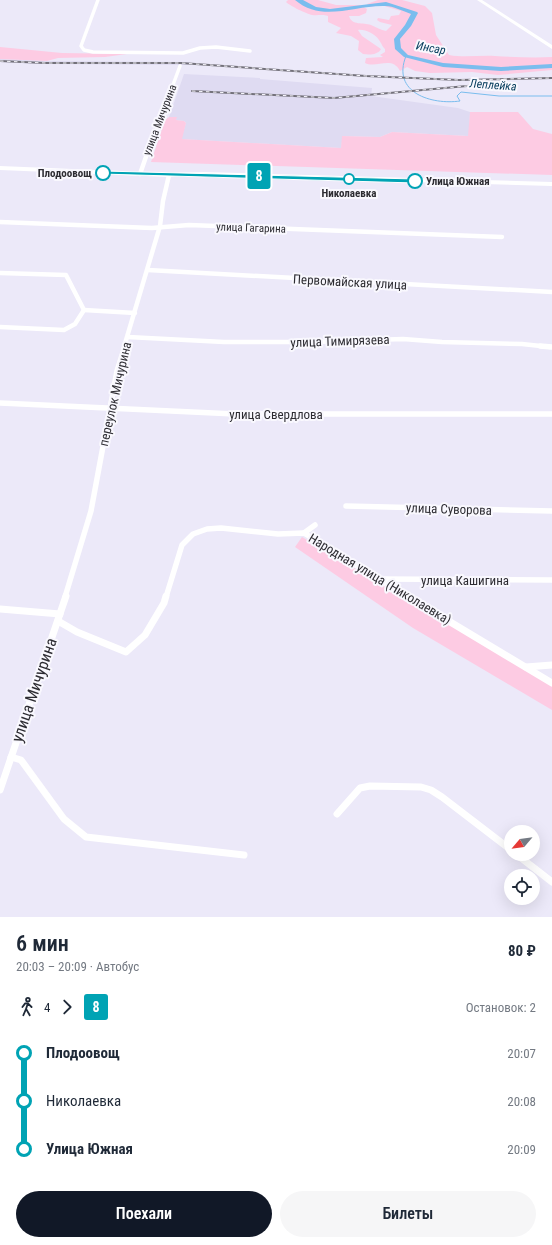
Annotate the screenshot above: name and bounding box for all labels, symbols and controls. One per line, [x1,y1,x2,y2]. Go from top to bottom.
water label: Инсар [415,39,447,58]
water label: Леплейка [468,76,517,94]
street label: улица Мичурина [141,83,179,157]
line badge: 8 [246,163,272,189]
marker: Плодоовощ [95,165,111,181]
place label: Плодоовощ [38,167,92,180]
text: 8 [255,168,263,184]
marker: Николаевка [343,173,355,185]
marker: Улица Южная [407,173,423,189]
place label: Улица Южная [426,175,490,188]
place label: Николаевка [321,187,377,200]
street label: улица Гагарина [216,220,286,236]
street label: Первомайская улица [293,272,407,292]
street label: улица Тимирязева [290,332,390,350]
street label: переулок Мичурина [96,340,134,448]
street label: улица Свердлова [229,407,323,422]
street label: улица Суворова [406,500,492,518]
street label: Народная улица (Николаевка) [306,530,454,628]
street label: улица Кашигина [421,573,509,588]
street label: улица Мичурина [7,635,61,745]
north arrow [504,825,540,861]
map controls [504,825,540,905]
button: locate [504,869,540,905]
text: 6 мин [16,931,69,956]
text: 80 ₽ [508,942,536,960]
text: 20:03 – 20:09 · Автобус [16,959,139,974]
icon: walk [16,996,38,1018]
icon: forward [56,996,78,1018]
text: 8 [92,999,100,1015]
text: 4 [44,1000,50,1015]
text: Остановок: 2 [466,1000,536,1015]
text: Плодоовощ [46,1044,120,1062]
text: 20:07 [507,1046,536,1061]
text: Николаевка [46,1092,121,1110]
text: 20:08 [507,1094,536,1109]
text: Улица Южная [46,1140,133,1158]
text: 20:09 [507,1142,536,1157]
button: Поехали [16,1191,272,1237]
button: Билеты [280,1191,536,1237]

